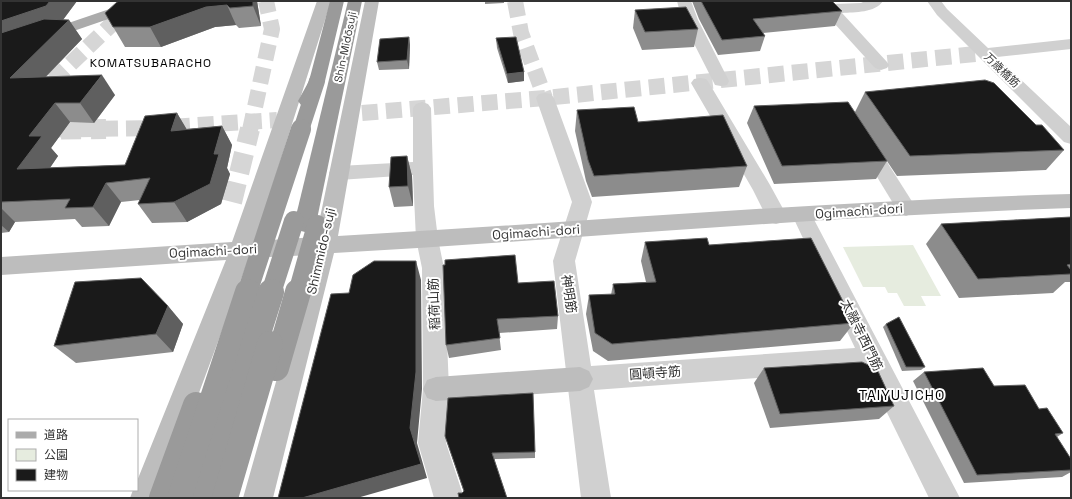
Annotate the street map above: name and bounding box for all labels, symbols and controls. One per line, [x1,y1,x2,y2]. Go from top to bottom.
street label: Shin-Midōsuji [331,10,359,84]
street label: 万歳橋筋 [981,50,1023,90]
district label: KOMATSUBARACHO [90,55,212,71]
street label: Ogimachi-dori [814,199,904,223]
street label: Shimmido-suji [303,206,339,296]
street label: Ogimachi-dori [491,220,581,244]
street label: Ogimachi-dori [169,240,257,262]
street label: 神明筋 [558,273,580,315]
street label: 稲荷山筋 [425,278,443,330]
street label: 太融寺西門筋 [837,296,887,374]
street label: 圓頓寺筋 [628,363,682,383]
district label: TAIYUJICHO [859,386,945,404]
legend [8,419,138,491]
text: 道路 [44,427,68,443]
text: 公園 [44,447,68,463]
text: 建物 [44,467,68,483]

